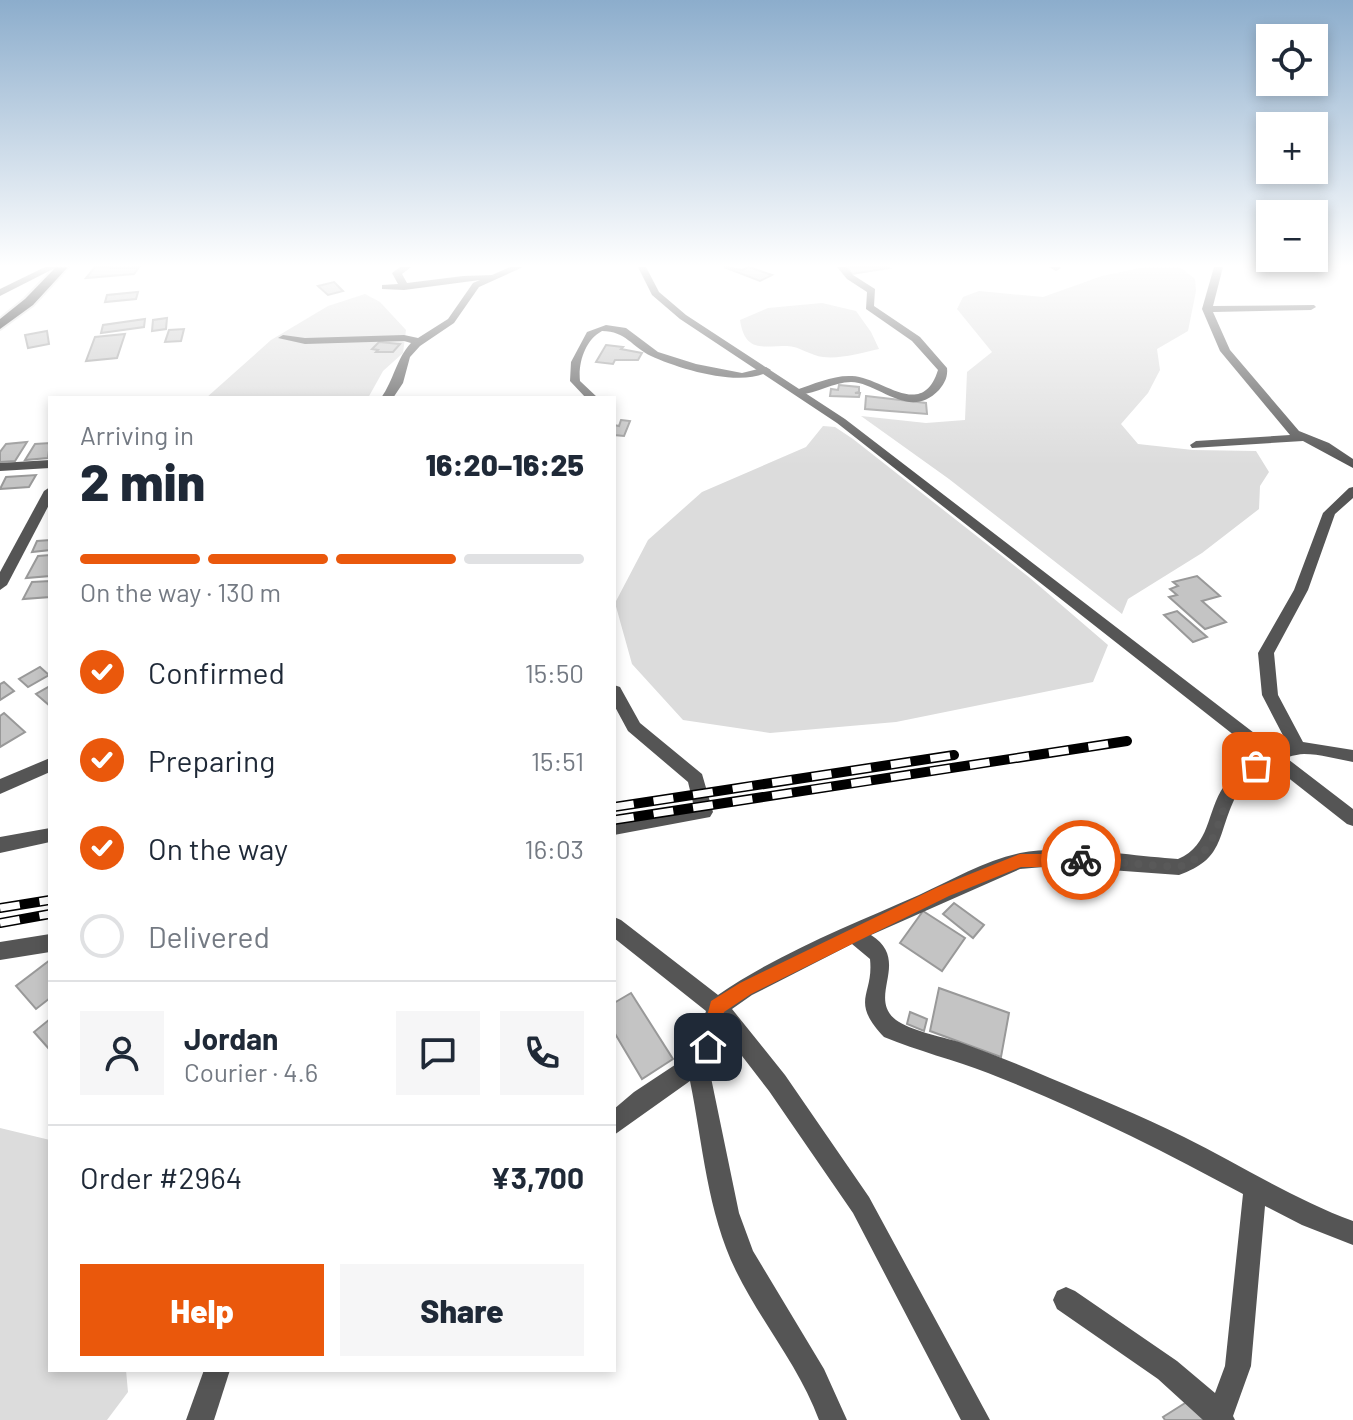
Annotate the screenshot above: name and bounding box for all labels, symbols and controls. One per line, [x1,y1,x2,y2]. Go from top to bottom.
map controls [1256,24,1328,272]
button: locate [1256,24,1328,96]
button: + [1256,112,1328,184]
button: − [1256,200,1328,272]
text: Arriving in [80,419,194,450]
text: 16:20–16:25 [425,446,584,482]
text: 2 min [80,449,205,511]
text: On the way · 130 m [80,576,281,607]
icon: check [80,650,124,694]
text: Confirmed [148,654,285,690]
text: 15:50 [525,657,584,688]
pin [1222,732,1290,800]
icon: check [80,738,124,782]
text: Preparing [148,742,275,778]
icon: bag [1234,744,1278,788]
text: 15:51 [531,745,584,776]
courier [1041,820,1121,900]
icon: check [80,826,124,870]
text: On the way [148,830,288,866]
text: 16:03 [525,833,584,864]
icon: bike [1059,838,1103,882]
text: Delivered [148,918,270,954]
button: person [80,1011,164,1095]
button: chat [396,1011,480,1095]
button: phone [500,1011,584,1095]
pin [674,1013,742,1081]
text: Jordan [184,1020,279,1056]
icon: home [686,1025,730,1069]
text: Courier · 4.6 [184,1056,318,1087]
text: Order #2964 [80,1159,242,1195]
text: ¥3,700 [490,1159,584,1195]
button: Help [80,1264,324,1356]
button: Share [340,1264,584,1356]

